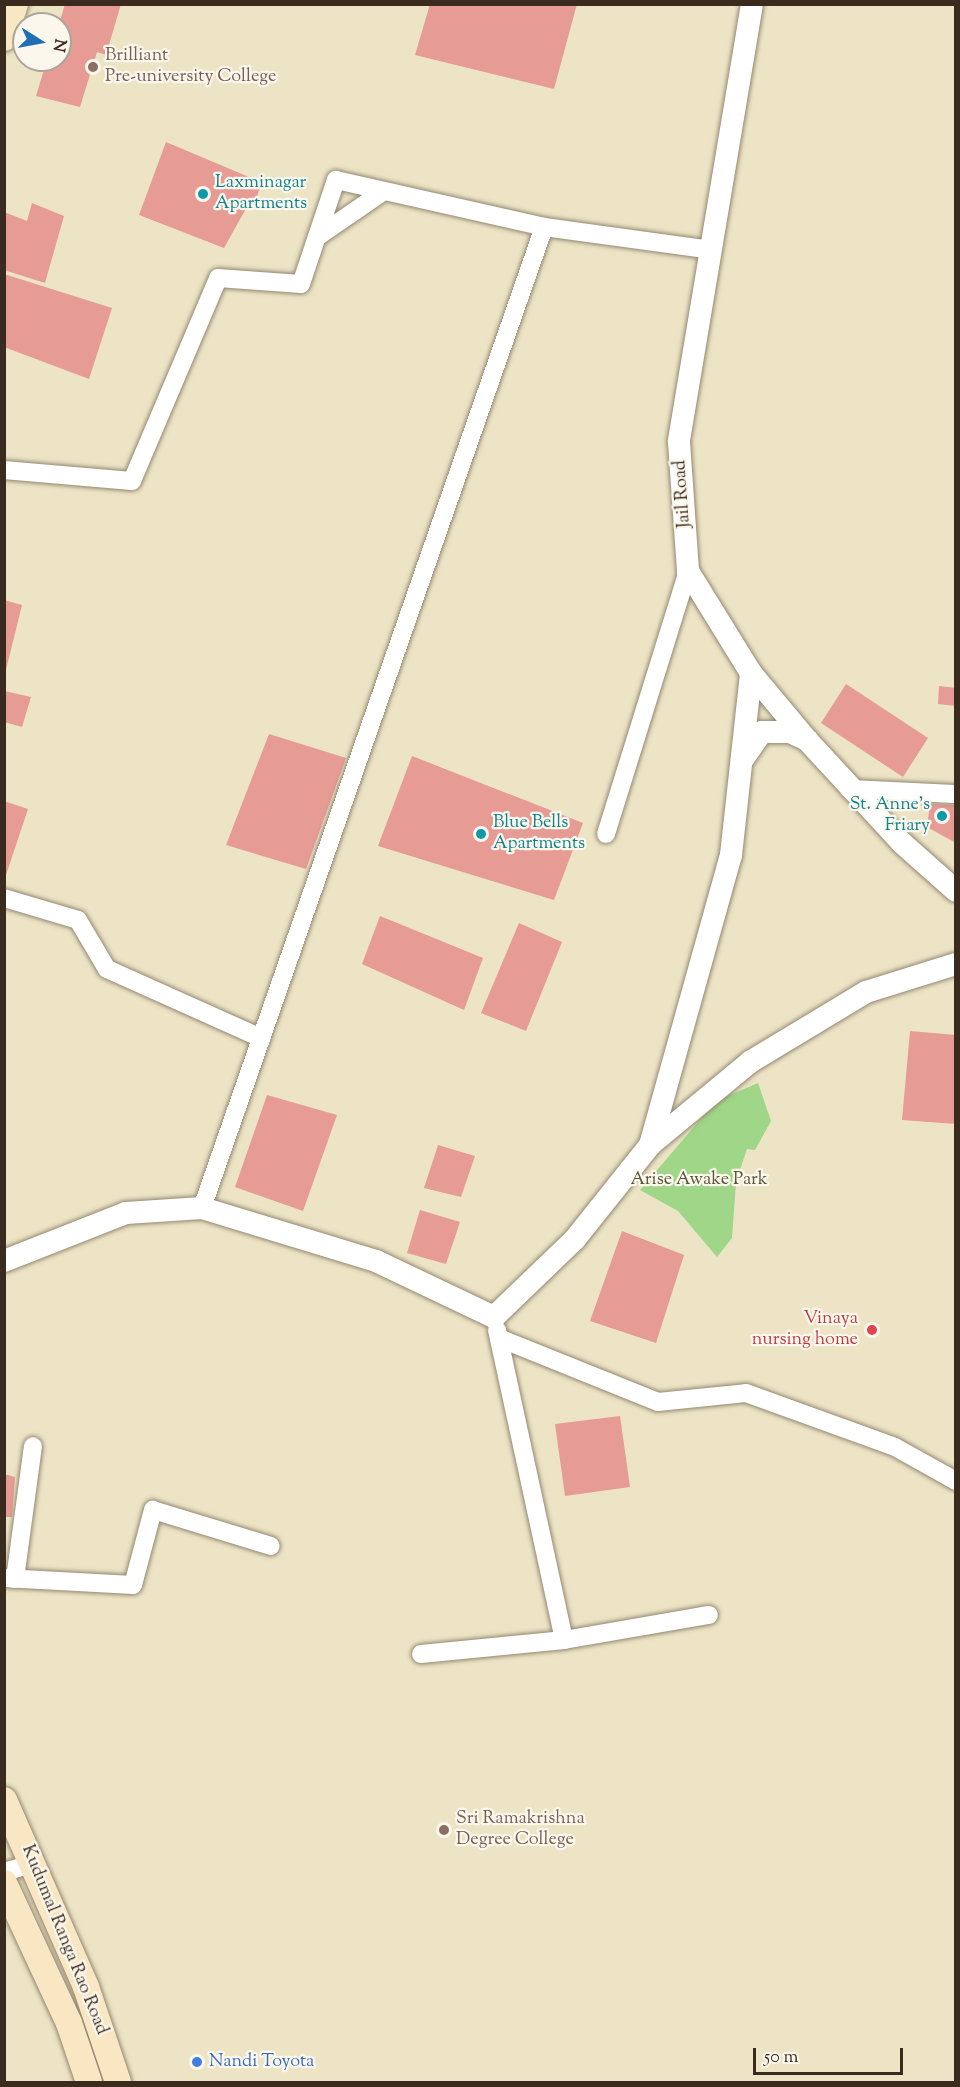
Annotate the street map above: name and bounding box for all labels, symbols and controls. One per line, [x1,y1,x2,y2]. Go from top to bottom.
north arrow [12,12,72,72]
text: N [46,37,71,54]
place label: Brilliant Pre-university College [105,46,276,88]
marker: Brilliant Pre-university College [86,60,100,74]
place label: Laxminagar Apartments [215,173,307,216]
marker: Laxminagar Apartments [196,187,210,201]
street label: Jail Road [670,459,696,529]
place label: St. Anne's Friary [850,795,930,838]
marker: St. Anne's Friary [935,809,949,823]
place label: Blue Bells Apartments [493,813,585,856]
marker: Blue Bells Apartments [474,827,488,841]
park label: Arise Awake Park [631,1169,767,1191]
place label: Vinaya nursing home [752,1309,858,1352]
marker: Vinaya nursing home [863,1321,881,1339]
place label: Sri Ramakrishna Degree College [456,1809,585,1852]
marker: Sri Ramakrishna Degree College [437,1823,451,1837]
street label: Kudumal Ranga Rao Road [16,1842,112,2038]
scale bar [756,2036,906,2074]
text: 50 m [764,2045,798,2071]
place label: Nandi Toyota [209,2051,314,2073]
marker: Nandi Toyota [190,2055,204,2069]

